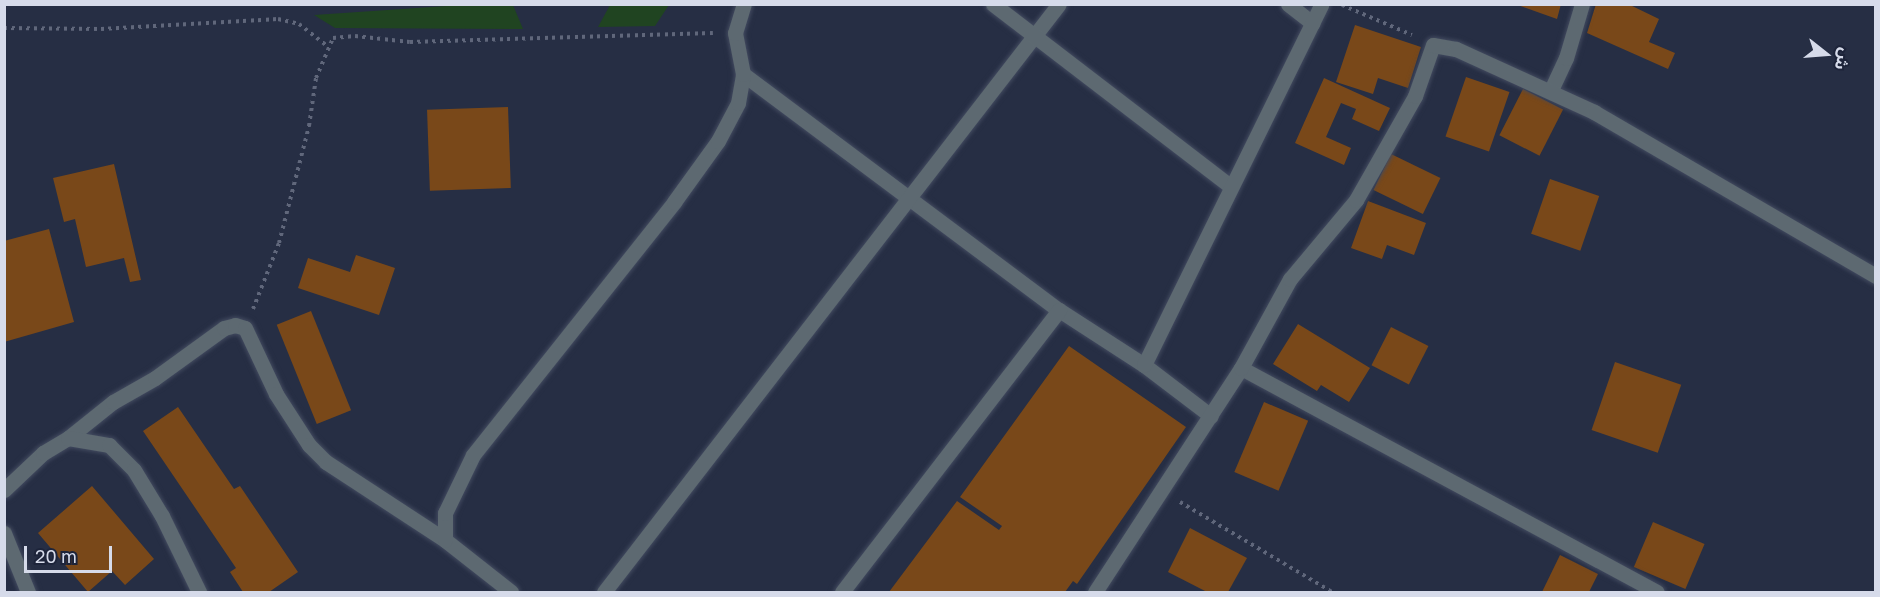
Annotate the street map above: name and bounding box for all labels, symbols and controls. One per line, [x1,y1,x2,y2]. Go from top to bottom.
north arrow [1796,24,1856,84]
text: ش [1830,46,1856,73]
scale bar [27,534,116,572]
text: 20 m [35,545,77,567]

